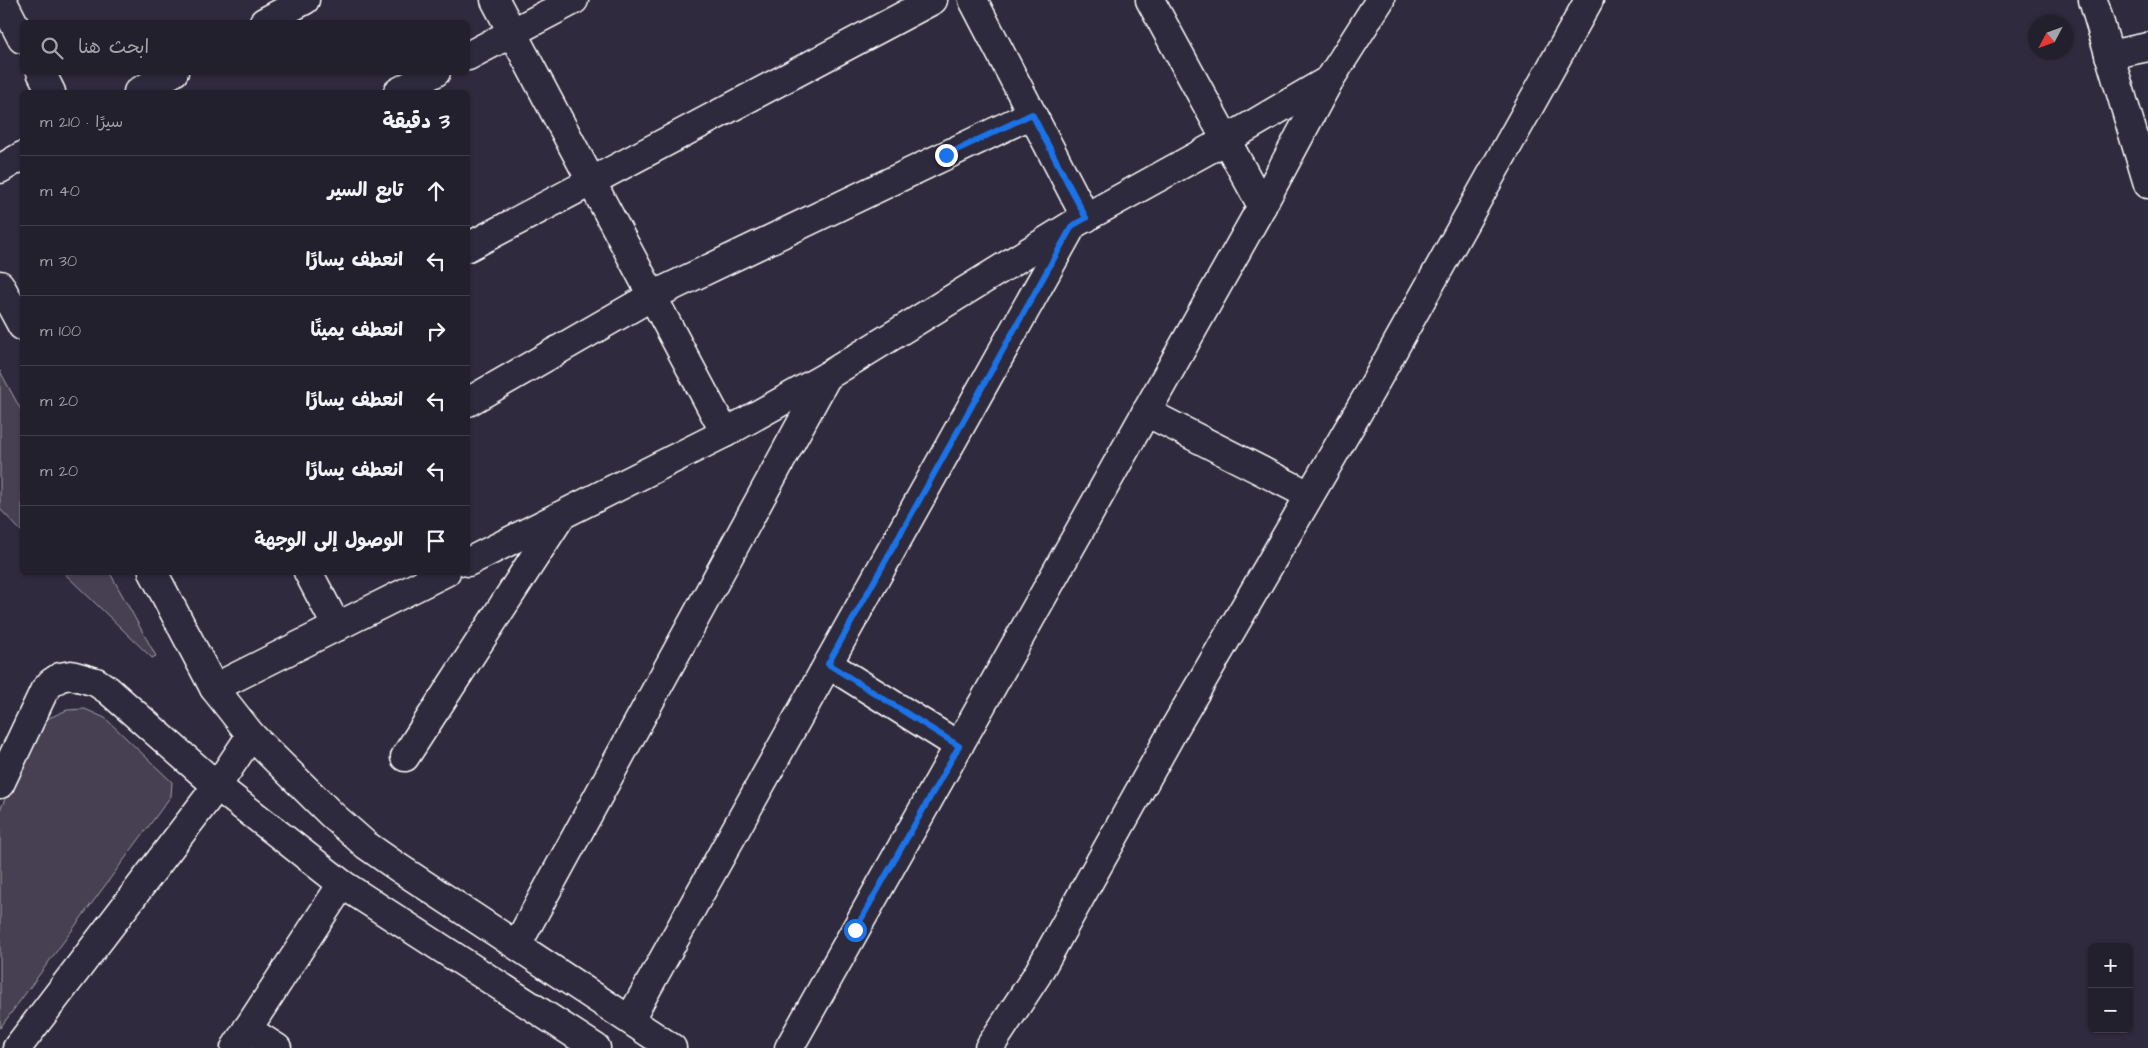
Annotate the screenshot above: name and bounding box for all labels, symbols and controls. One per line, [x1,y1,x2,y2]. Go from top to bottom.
north arrow [2028,15,2073,60]
search box [20,20,470,75]
icon: search [38,34,66,62]
text: ابحث هنا [78,34,149,61]
text: 3 دقيقة [382,107,450,136]
text: سيرًا · 210 m [40,111,123,133]
route end [935,144,958,167]
text: تابع السير [328,177,403,204]
icon: ahead [422,177,450,205]
text: 40 m [40,180,80,202]
text: انعطف يسارًا [306,247,403,274]
icon: left [422,247,450,275]
text: 30 m [40,250,77,272]
text: انعطف يمينًا [311,317,403,344]
icon: right [422,317,450,345]
text: 100 m [40,320,81,342]
text: انعطف يسارًا [306,387,403,414]
icon: left [422,387,450,415]
text: 20 m [40,390,78,412]
text: انعطف يسارًا [306,457,403,484]
icon: left [422,457,450,485]
text: 20 m [40,460,78,482]
text: الوصول إلى الوجهة [254,527,403,554]
icon: arrive [422,527,450,555]
route start [844,919,867,942]
map controls [2088,943,2133,1033]
button: + [2088,943,2133,988]
button: − [2088,988,2133,1033]

